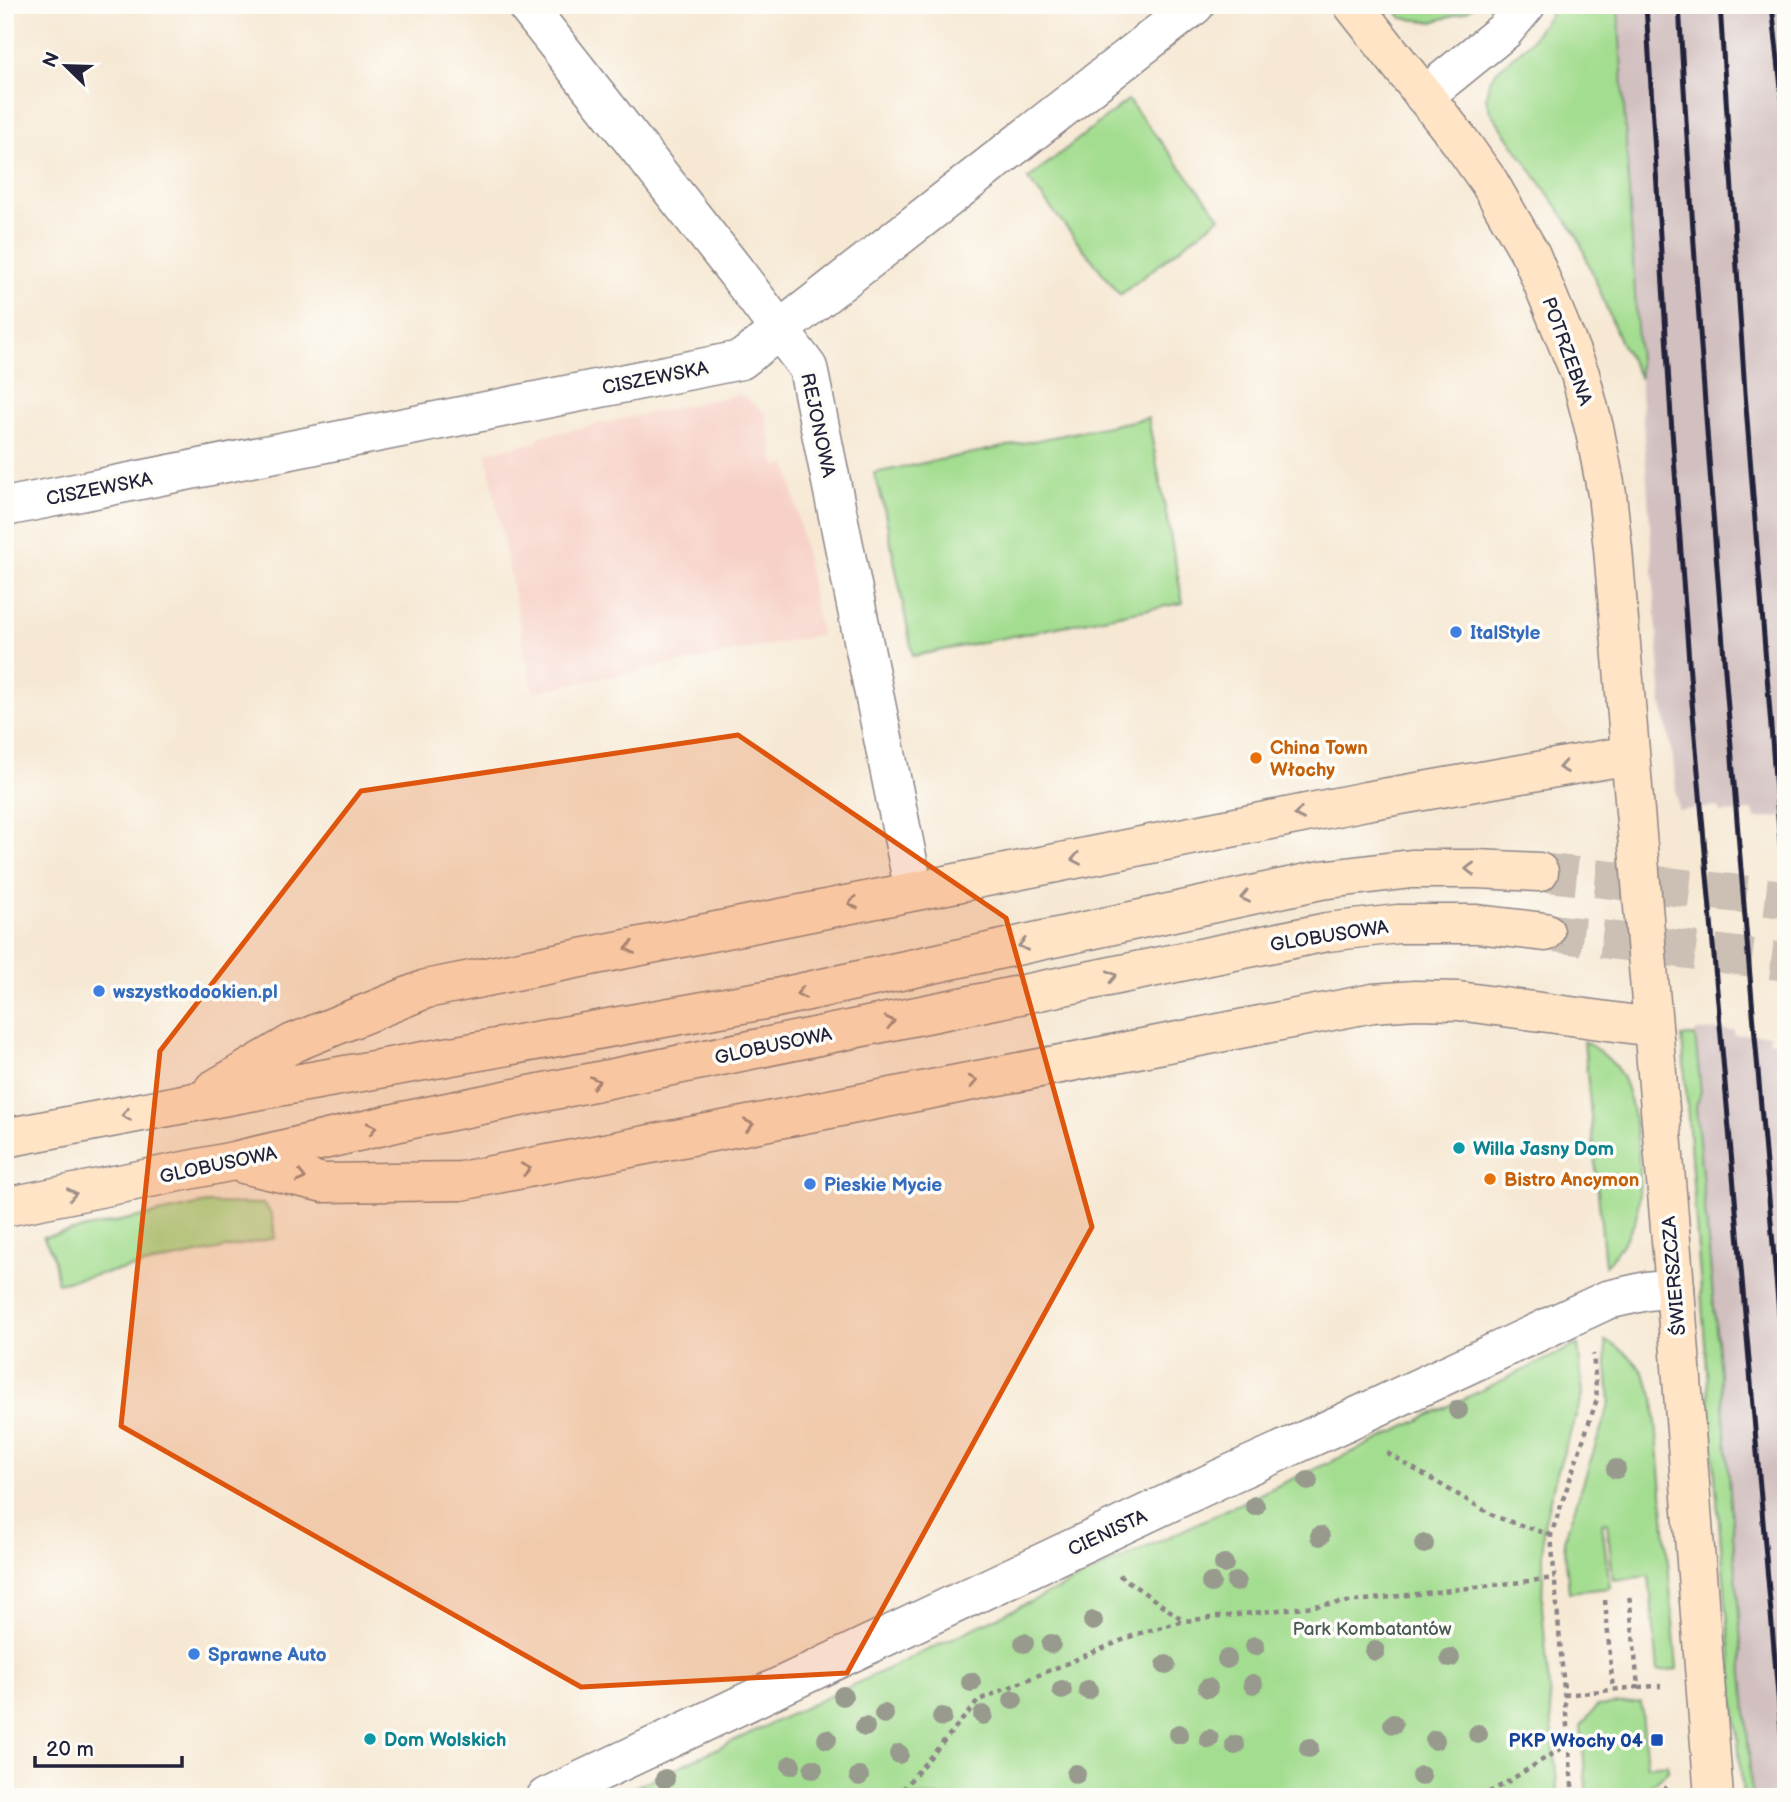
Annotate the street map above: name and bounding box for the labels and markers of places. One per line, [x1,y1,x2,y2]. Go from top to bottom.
place label: ItalStyle [1470,622,1541,645]
marker: ItalStyle [1448,624,1464,640]
place label: China Town Włochy [1270,737,1368,782]
marker: China Town Włochy [1248,750,1264,766]
place label: wszystkodookien.pl [113,981,278,1004]
marker: wszystkodookien.pl [91,983,107,999]
place label: Willa Jasny Dom [1473,1138,1614,1161]
marker: Willa Jasny Dom [1451,1140,1467,1156]
place label: Bistro Ancymon [1504,1169,1639,1192]
marker: Bistro Ancymon [1482,1171,1498,1187]
place label: Pieskie Mycie [824,1174,942,1197]
marker: Pieskie Mycie [802,1176,818,1192]
place label: Sprawne Auto [208,1644,327,1667]
marker: Sprawne Auto [186,1646,202,1662]
place label: Dom Wolskich [384,1729,506,1752]
place label: PKP Włochy 04 [1509,1730,1643,1753]
marker: Dom Wolskich [362,1731,378,1747]
marker: PKP Włochy 04 [1649,1732,1665,1748]

